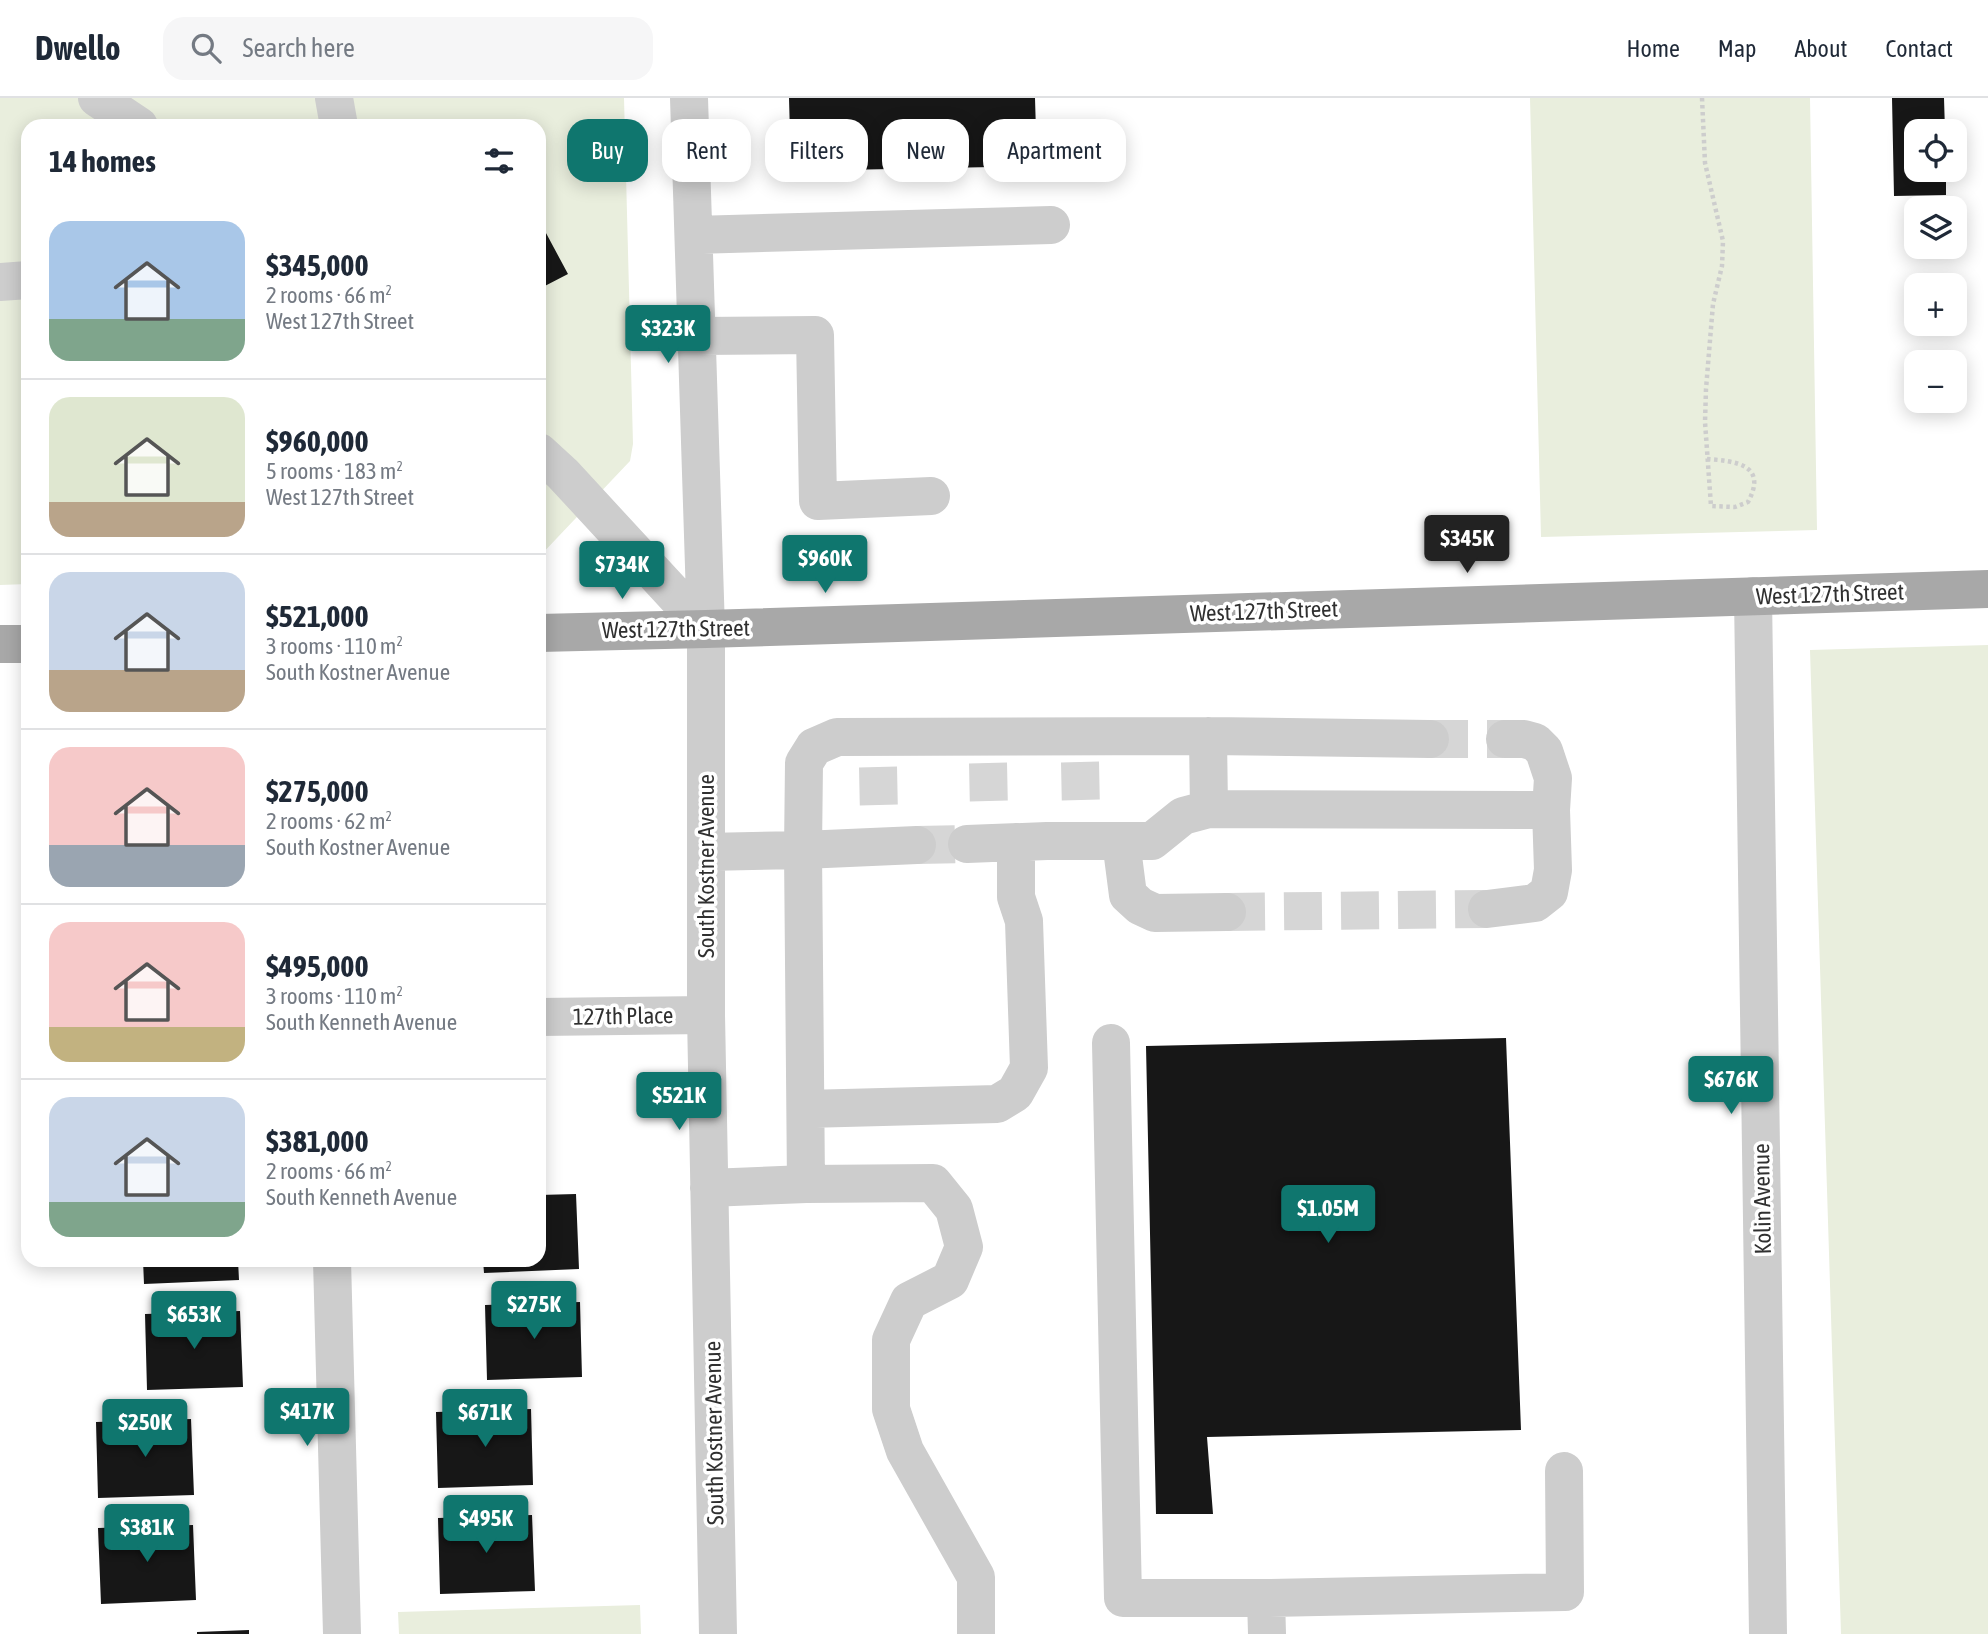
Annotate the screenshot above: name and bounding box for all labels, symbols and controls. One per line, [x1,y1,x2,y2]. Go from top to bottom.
search box [163,17,653,80]
text: Dwello [35,29,121,67]
icon: search [187,29,225,67]
text: Search here [243,33,355,63]
text: Home [1626,35,1680,62]
text: Map [1718,35,1756,62]
text: About [1794,35,1847,62]
text: Contact [1885,35,1953,62]
chip: Buy [567,119,648,182]
chip: Rent [662,119,751,182]
chip: Filters [765,119,868,182]
chip: New [882,119,969,182]
chip: Apartment [983,119,1126,182]
map controls [1904,119,1967,413]
button: locate [1904,119,1967,182]
icon: filters [480,142,518,180]
text: 14 homes [49,144,156,178]
button: layers [1904,196,1967,259]
text: $345,000 [266,248,369,282]
icon: home [105,249,189,333]
button: + [1904,273,1967,336]
text: 2 rooms · 66 m² [266,282,392,308]
pin: $323K [619,306,717,365]
text: West 127th Street [266,308,414,334]
text: $323K [641,315,695,341]
button: − [1904,350,1967,413]
text: $960,000 [266,424,369,458]
icon: home [105,425,189,509]
text: 5 rooms · 183 m² [266,458,403,484]
text: West 127th Street [266,484,414,510]
pin: $345K [1418,516,1516,575]
text: $345K [1440,525,1494,551]
pin: $960K [776,536,874,595]
pin: $734K [573,542,671,601]
text: $960K [798,545,852,571]
text: $734K [595,551,649,577]
street label: West 127th Street [1756,578,1904,610]
street label: West 127th Street [1190,595,1338,627]
text: $521,000 [266,599,369,633]
icon: home [105,600,189,684]
street label: West 127th Street [602,615,750,643]
text: 3 rooms · 110 m² [266,633,403,659]
text: South Kostner Avenue [266,659,450,685]
text: $275,000 [266,774,369,808]
street label: South Kostner Avenue [693,774,719,958]
icon: home [105,775,189,859]
text: 2 rooms · 62 m² [266,808,392,834]
text: South Kostner Avenue [266,834,450,860]
text: $495,000 [266,949,369,983]
icon: home [105,950,189,1034]
text: 3 rooms · 110 m² [266,983,403,1009]
street label: 127th Place [573,1002,673,1030]
text: South Kenneth Avenue [266,1009,457,1035]
pin: $676K [1682,1056,1780,1116]
text: $676K [1704,1066,1758,1092]
pin: $521K [630,1072,728,1132]
text: $521K [652,1082,706,1108]
text: $381,000 [266,1124,369,1158]
icon: home [105,1125,189,1209]
street label: Kolin Avenue [1748,1143,1776,1255]
text: 2 rooms · 66 m² [266,1158,392,1184]
text: South Kenneth Avenue [266,1184,457,1210]
pin: $1.05M [1271,1186,1385,1245]
text: $1.05M [1297,1195,1359,1221]
pin: $275K [485,1282,583,1341]
text: $275K [507,1291,561,1317]
pin: $653K [145,1292,243,1351]
text: $653K [167,1301,221,1327]
street label: South Kostner Avenue [699,1341,729,1525]
pin: $417K [258,1388,356,1448]
pin: $671K [436,1390,534,1449]
text: $417K [280,1398,334,1424]
text: $671K [458,1399,512,1425]
pin: $250K [96,1400,194,1459]
text: $250K [118,1409,172,1435]
pin: $495K [437,1496,535,1555]
pin: $381K [98,1504,196,1564]
text: $495K [459,1505,513,1531]
text: $381K [120,1514,174,1540]

